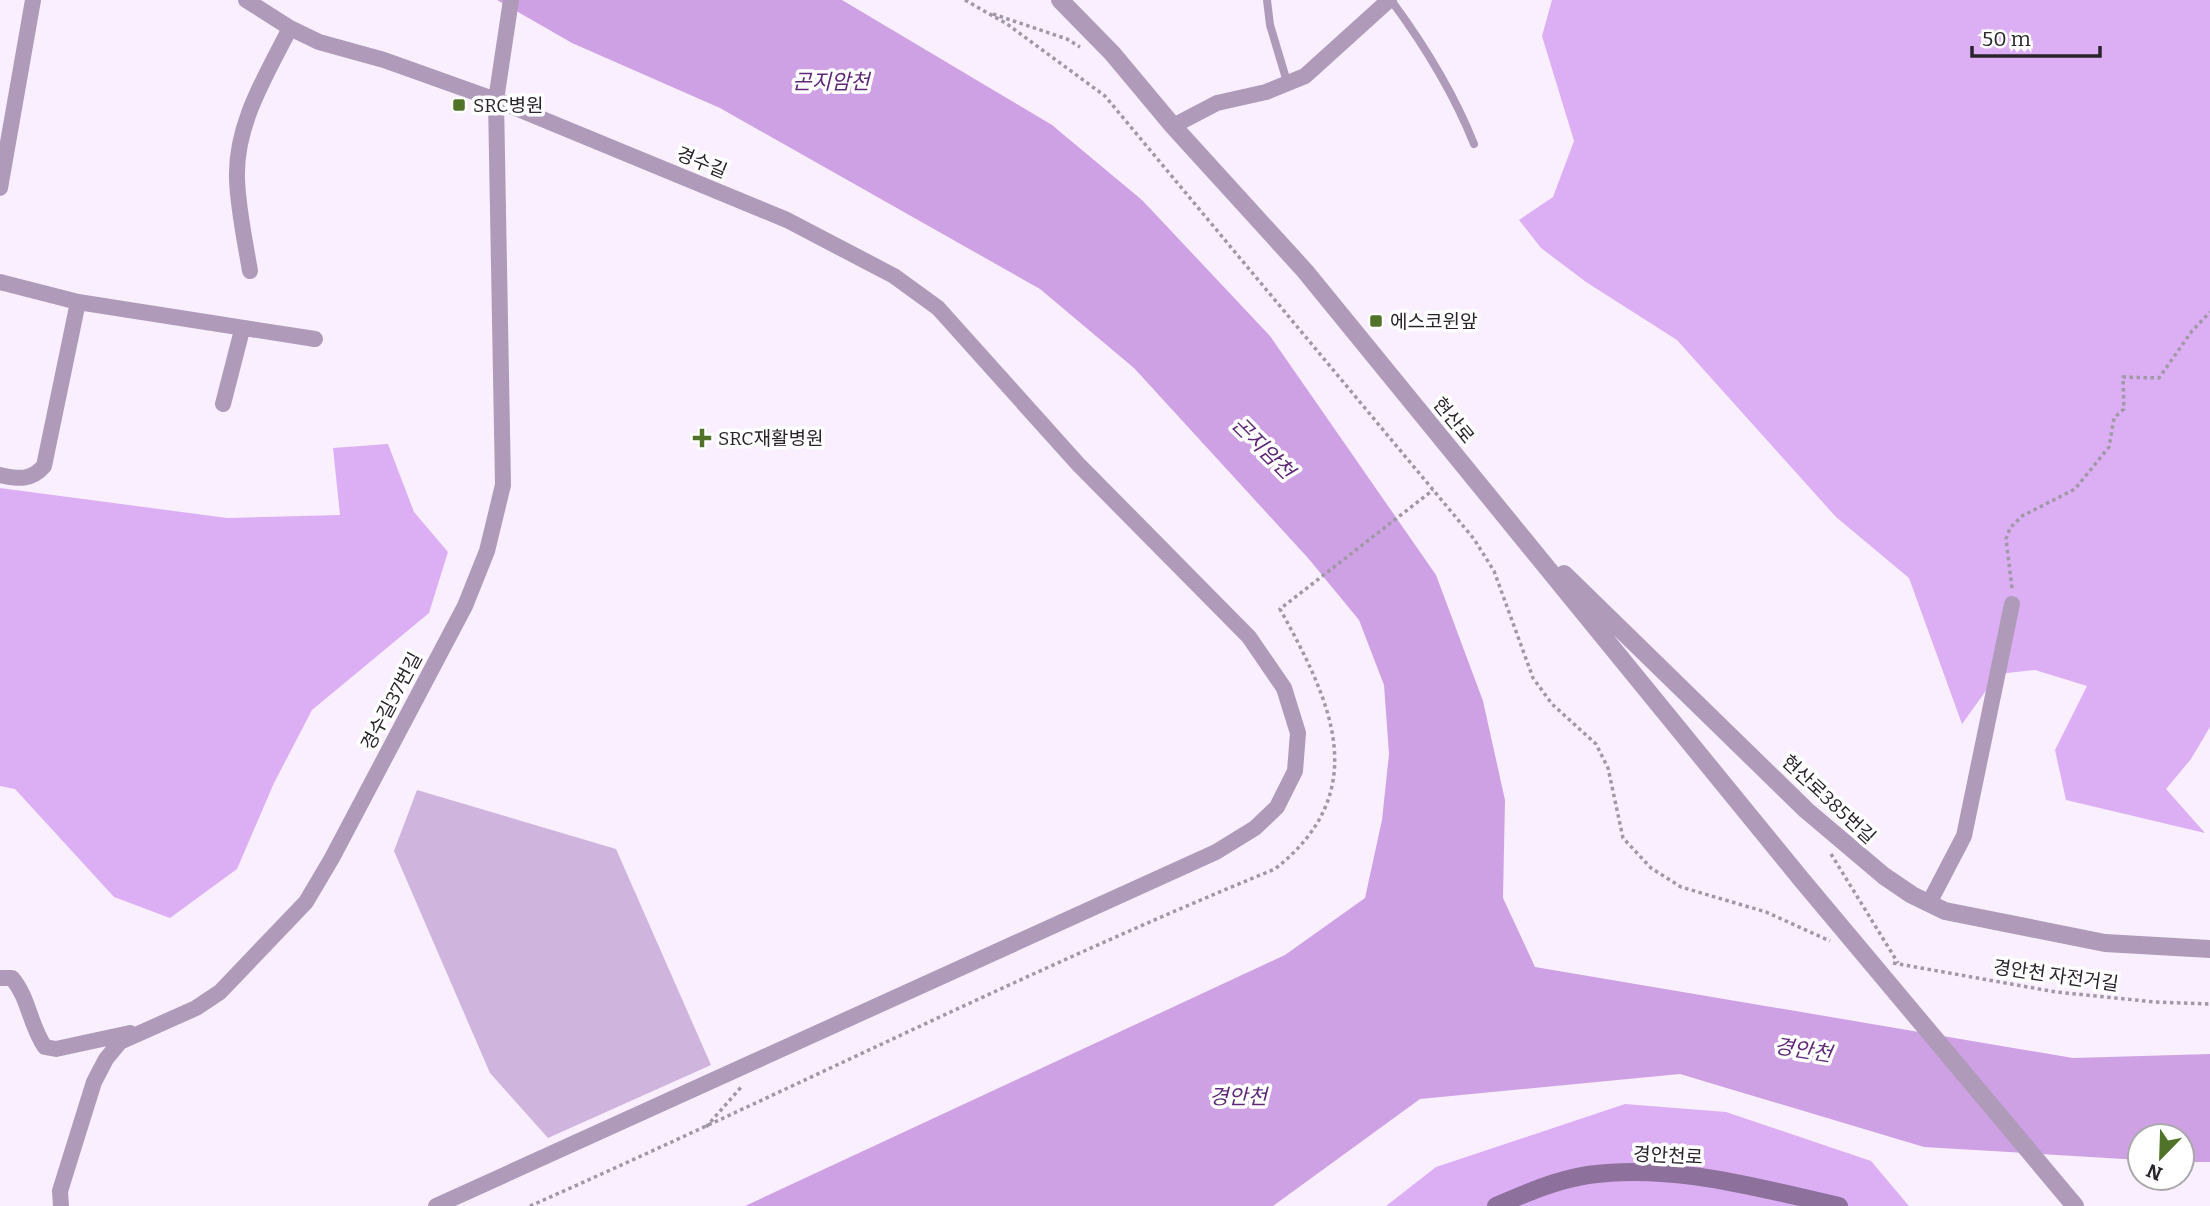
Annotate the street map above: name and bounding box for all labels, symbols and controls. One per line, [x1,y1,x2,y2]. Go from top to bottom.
scale bar [1972,14,2100,58]
text: 50 m [1982,26,2031,52]
water label: 곤지암천 [792,69,872,95]
place label: SRC병원 [473,94,544,117]
marker: SRC병원 [451,97,467,113]
street label: 경수길 [673,142,730,183]
place label: 에스코윈앞 [1390,310,1478,333]
marker: 에스코윈앞 [1368,313,1384,329]
street label: 현산로 [1428,393,1479,448]
water label: 곤지암천 [1226,411,1301,486]
place label: SRC재활병원 [718,427,824,450]
marker: SRC재활병원 [692,428,712,448]
street label: 경수길37번길 [356,648,427,754]
street label: 현산로385번길 [1777,750,1880,849]
street label: 경안천 자전거길 [1992,955,2120,996]
water label: 경안천 [1772,1033,1836,1068]
water label: 경안천 [1209,1084,1270,1110]
north arrow [2126,1122,2196,1192]
street label: 경안천로 [1632,1142,1703,1169]
text: N [2143,1159,2166,1186]

